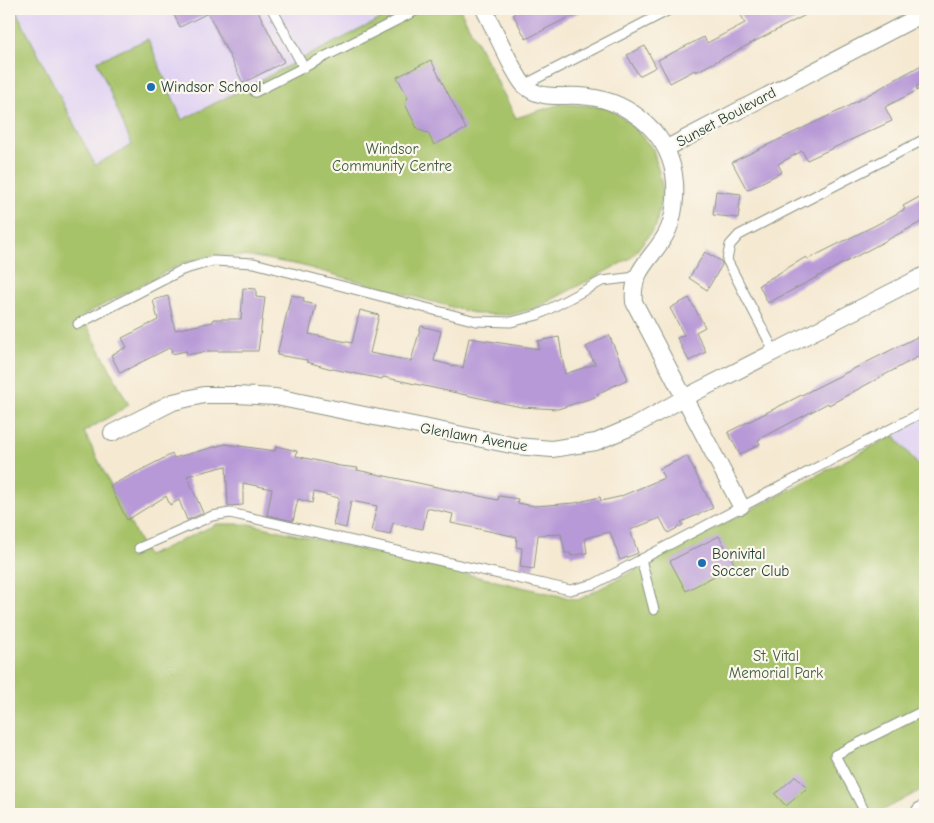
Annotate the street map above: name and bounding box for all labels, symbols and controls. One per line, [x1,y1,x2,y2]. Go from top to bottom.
place label: Windsor School [161,78,261,96]
marker: Windsor School [145,81,157,93]
street label: Sunset Boulevard [673,83,779,151]
park label: Windsor Community Centre [332,140,452,175]
street label: Glenlawn Avenue [419,419,530,455]
place label: Bonivital Soccer Club [712,545,789,580]
marker: Bonivital Soccer Club [696,557,708,569]
park label: St. Vital Memorial Park [729,647,824,682]

